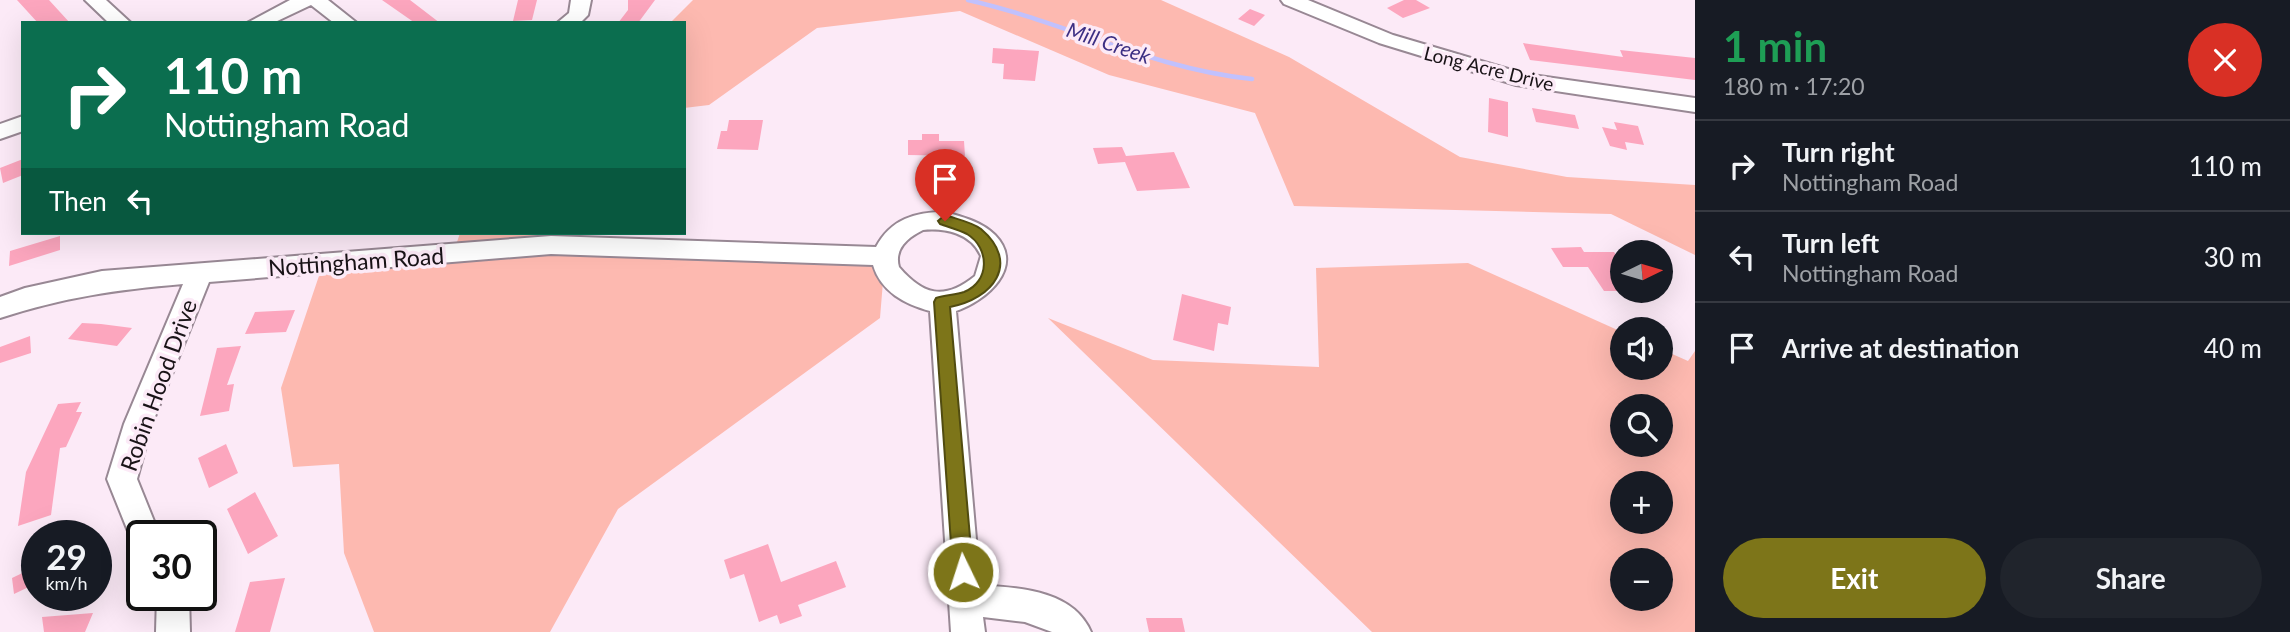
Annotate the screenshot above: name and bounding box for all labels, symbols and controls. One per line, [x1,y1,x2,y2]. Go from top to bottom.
water label: Mill Creek [1064,16,1155,68]
text: 1 min [1723,21,1827,71]
button: close [2188,23,2262,97]
street label: Long Acre Drive [1422,41,1556,95]
text: 110 m [164,46,302,104]
icon: right [49,49,140,140]
text: 180 m · 17:20 [1723,72,1865,100]
text: Nottingham Road [164,105,409,144]
text: Turn right [1782,136,1895,168]
icon: right [1723,147,1761,185]
pin [915,149,975,221]
text: 110 m [2189,150,2262,182]
icon: arrive [926,160,964,198]
text: Nottingham Road [1782,168,1958,196]
icon: left [121,182,159,220]
text: Then [49,185,107,217]
text: Turn left [1782,227,1879,259]
icon: left [1723,238,1761,276]
north arrow [1610,240,1673,303]
map controls [1610,240,1673,611]
street label: Nottingham Road [267,241,445,281]
text: 30 m [2204,241,2262,273]
text: Nottingham Road [1782,259,1958,287]
street label: Robin Hood Drive [114,295,202,475]
button: sound [1610,317,1673,380]
icon: arrive [1723,329,1761,367]
text: Arrive at destination [1782,332,2019,364]
text: 40 m [2204,332,2262,364]
button: search [1610,394,1673,457]
button: + [1610,471,1673,534]
speed limit sign: 30 [126,520,217,611]
text: 29 [46,535,87,577]
position arrow [926,535,1000,609]
button: Exit [1723,538,1986,618]
button: Share [2000,538,2262,618]
button: − [1610,548,1673,611]
text: km/h [45,572,88,594]

